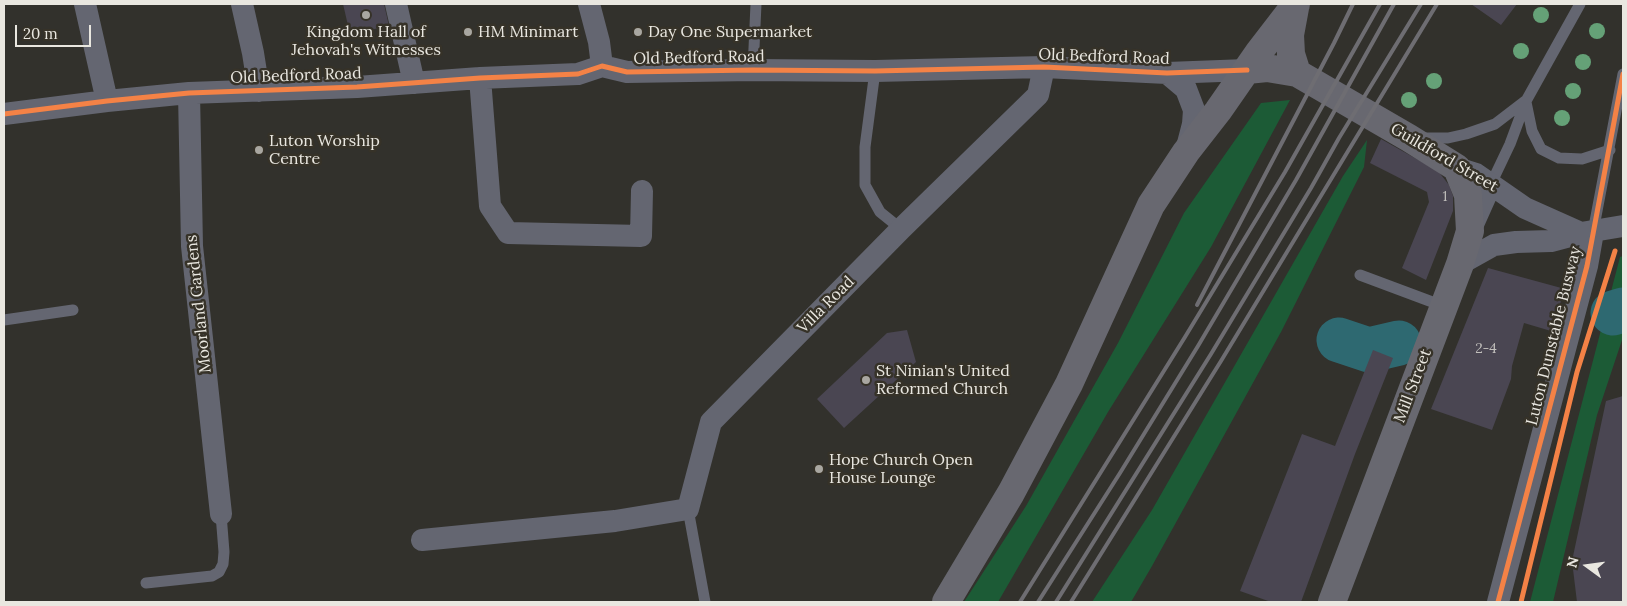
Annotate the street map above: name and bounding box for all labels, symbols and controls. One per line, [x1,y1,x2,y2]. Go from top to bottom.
marker: Kingdom Hall of Jehovah's Witnesses [360,9,372,21]
scale bar [18,15,94,47]
place label: Kingdom Hall of Jehovah's Witnesses [291,22,441,60]
place label: HM Minimart [478,22,579,42]
place label: Day One Supermarket [648,22,812,42]
text: 20 m [23,24,58,43]
marker: HM Minimart [462,26,474,38]
marker: Day One Supermarket [632,26,644,38]
street label: Old Bedford Road [1038,45,1170,69]
street label: Old Bedford Road [633,47,765,69]
street label: Old Bedford Road [230,64,362,88]
street label: Guildford Street [1387,119,1501,197]
place label: Luton Worship Centre [269,131,380,169]
marker: Luton Worship Centre [253,144,265,156]
house number: 1 [1442,189,1448,205]
street label: Moorland Gardens [182,234,216,374]
street label: Luton Dunstable Busway [1522,244,1586,428]
street label: Villa Road [793,272,859,338]
house number: 2-4 [1475,341,1497,357]
street label: Mill Street [1390,346,1436,426]
place label: St Ninian's United Reformed Church [876,361,1010,399]
marker: St Ninian's United Reformed Church [860,374,872,386]
place label: Hope Church Open House Lounge [829,450,973,488]
marker: Hope Church Open House Lounge [813,463,825,475]
north arrow [1562,541,1612,591]
text: N [1562,555,1582,570]

